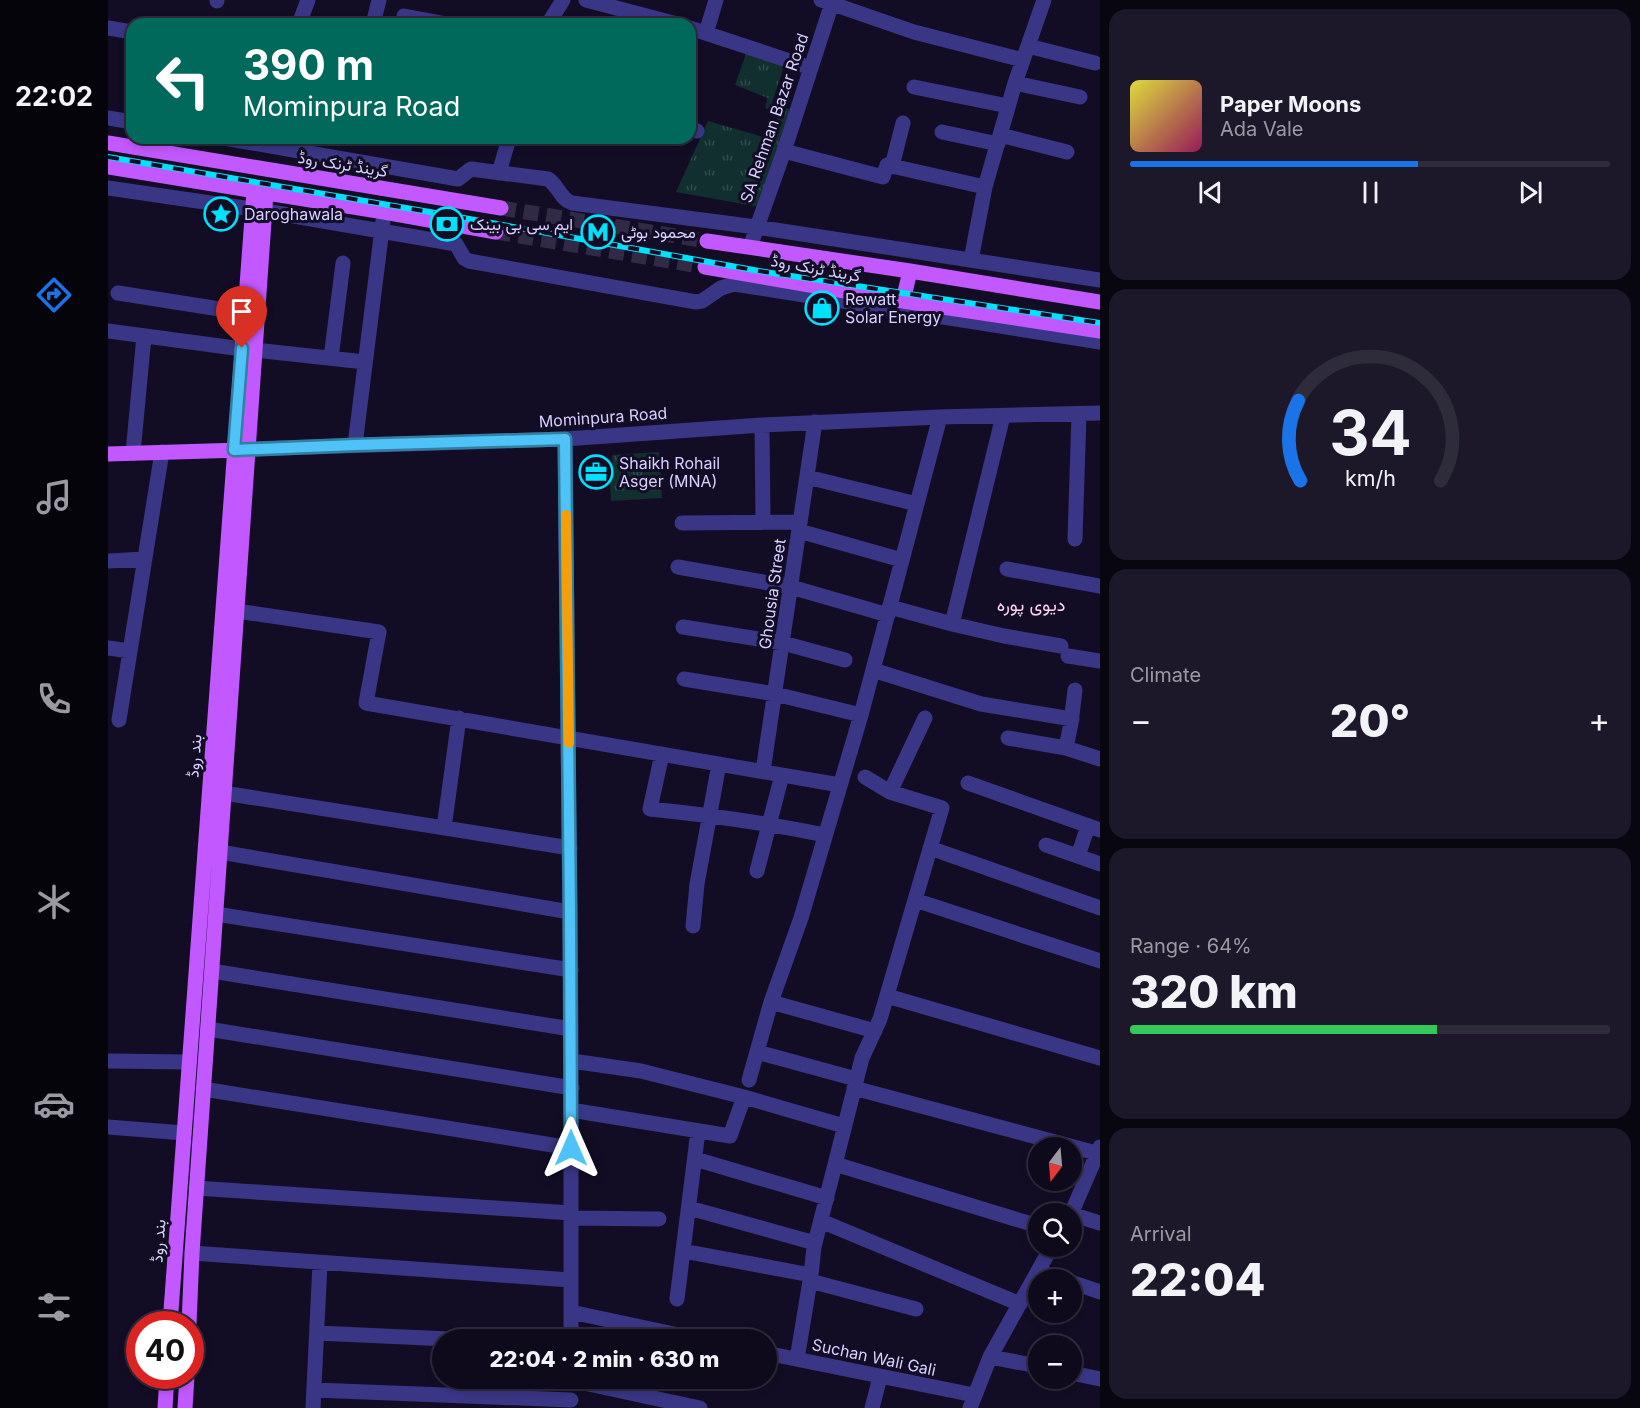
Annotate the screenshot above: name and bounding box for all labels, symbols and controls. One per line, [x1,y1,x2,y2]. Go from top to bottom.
street label: SA Rehman Bazar Road [736,31,812,205]
text: 390 m [243,39,374,90]
icon: left [144,42,222,120]
text: 22:02 [15,80,93,113]
text: Mominpura Road [243,90,460,123]
text: Paper Moons [1220,91,1361,117]
text: Ada Vale [1220,117,1303,141]
street label: گرینڈ ٹرنک روڈ [297,147,389,182]
icon: previous [1194,176,1227,209]
icon: pause [1354,176,1387,209]
icon: next [1514,176,1547,209]
place icon: Daroghawala [203,196,239,232]
place label: Daroghawala [244,204,343,224]
bank icon: ایم سی بی بینک [429,206,465,242]
place label: ایم سی بی بینک [470,214,573,235]
metro station icon: محمود بوٹی [580,214,616,250]
place label: محمود بوٹی [621,222,696,243]
street label: گرینڈ ٹرنک روڈ [769,250,862,287]
icon: directions [33,274,75,316]
pin [216,286,267,348]
place label: Rewatt Solar Energy [845,289,941,327]
shop icon: Rewatt Solar Energy [804,290,840,326]
icon: arrive [225,295,258,328]
text: 34 [1329,395,1411,470]
street label: Mominpura Road [538,403,668,431]
place label: Shaikh Rohail Asger (MNA) [619,453,720,491]
office icon: Shaikh Rohail Asger (MNA) [578,454,614,490]
text: km/h [1345,466,1395,492]
icon: music [33,476,75,518]
street label: Ghousia Street [754,537,790,651]
district label: دیوی پورہ [997,594,1065,617]
text: Climate [1130,663,1201,687]
icon: phone [33,678,75,720]
text: 20° [1330,693,1410,748]
text: − [1130,700,1152,740]
text: + [1588,700,1610,740]
street label: بند روڈ [183,734,206,778]
icon: climate [33,881,75,923]
text: Range · 64% [1130,934,1252,958]
text: 320 km [1130,964,1298,1019]
icon: car [33,1083,75,1125]
position arrow [539,1116,603,1180]
north arrow [1028,1137,1082,1191]
map controls [1028,1137,1082,1389]
button: search [1028,1203,1082,1257]
street label: بند روڈ [147,1219,170,1263]
text: Arrival [1130,1222,1192,1246]
text: 22:04 [1130,1252,1265,1307]
button: + [1028,1269,1082,1323]
icon: filters [33,1286,75,1328]
speed limit sign: 40 [126,1311,204,1389]
street label: Suchan Wali Gali [810,1334,938,1380]
button: − [1028,1335,1082,1389]
text: 22:04 · 2 min · 630 m [490,1346,719,1372]

